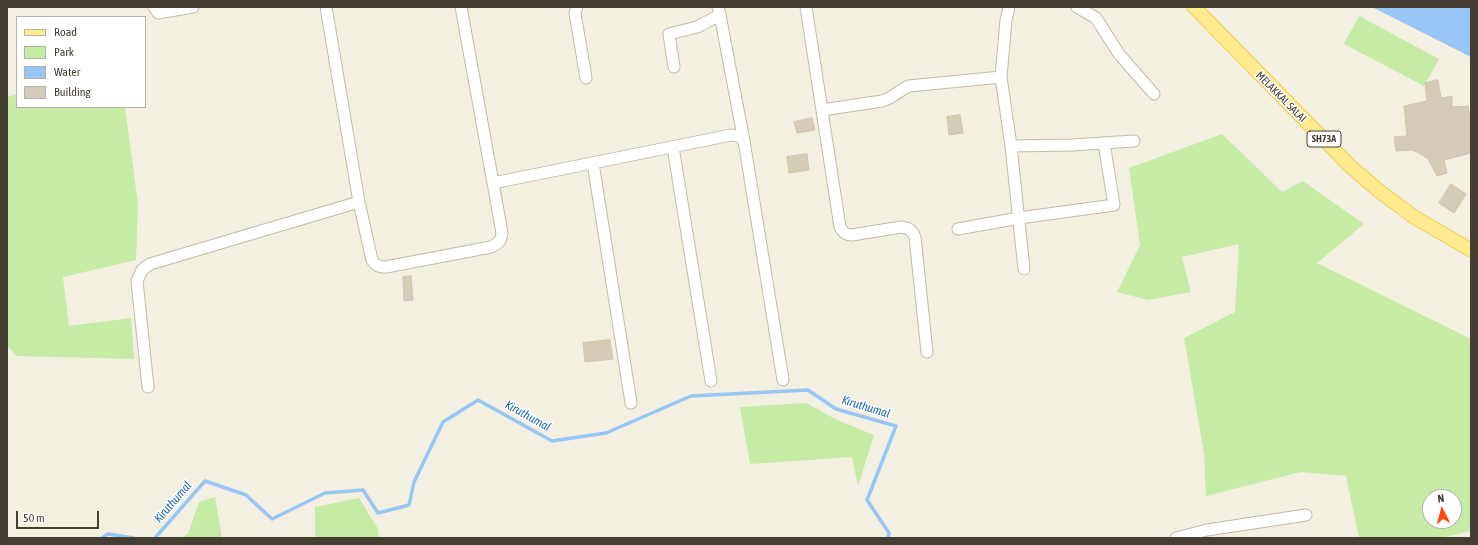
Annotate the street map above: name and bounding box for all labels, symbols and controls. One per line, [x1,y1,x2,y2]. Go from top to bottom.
legend [16,16,146,108]
text: Road [54,25,77,39]
text: Park [54,45,74,59]
text: Water [54,65,80,79]
street label: MELAKKAL SALAI [1253,69,1309,125]
text: Building [54,85,91,99]
road number: SH73A [1307,131,1341,147]
water label: Kiruthumal [840,393,892,421]
water label: Kiruthumal [503,398,553,434]
water label: Kiruthumal [151,478,195,526]
north arrow [1422,489,1462,529]
text: N [1437,492,1445,504]
scale bar [18,503,101,529]
text: 50 m [23,511,45,525]

